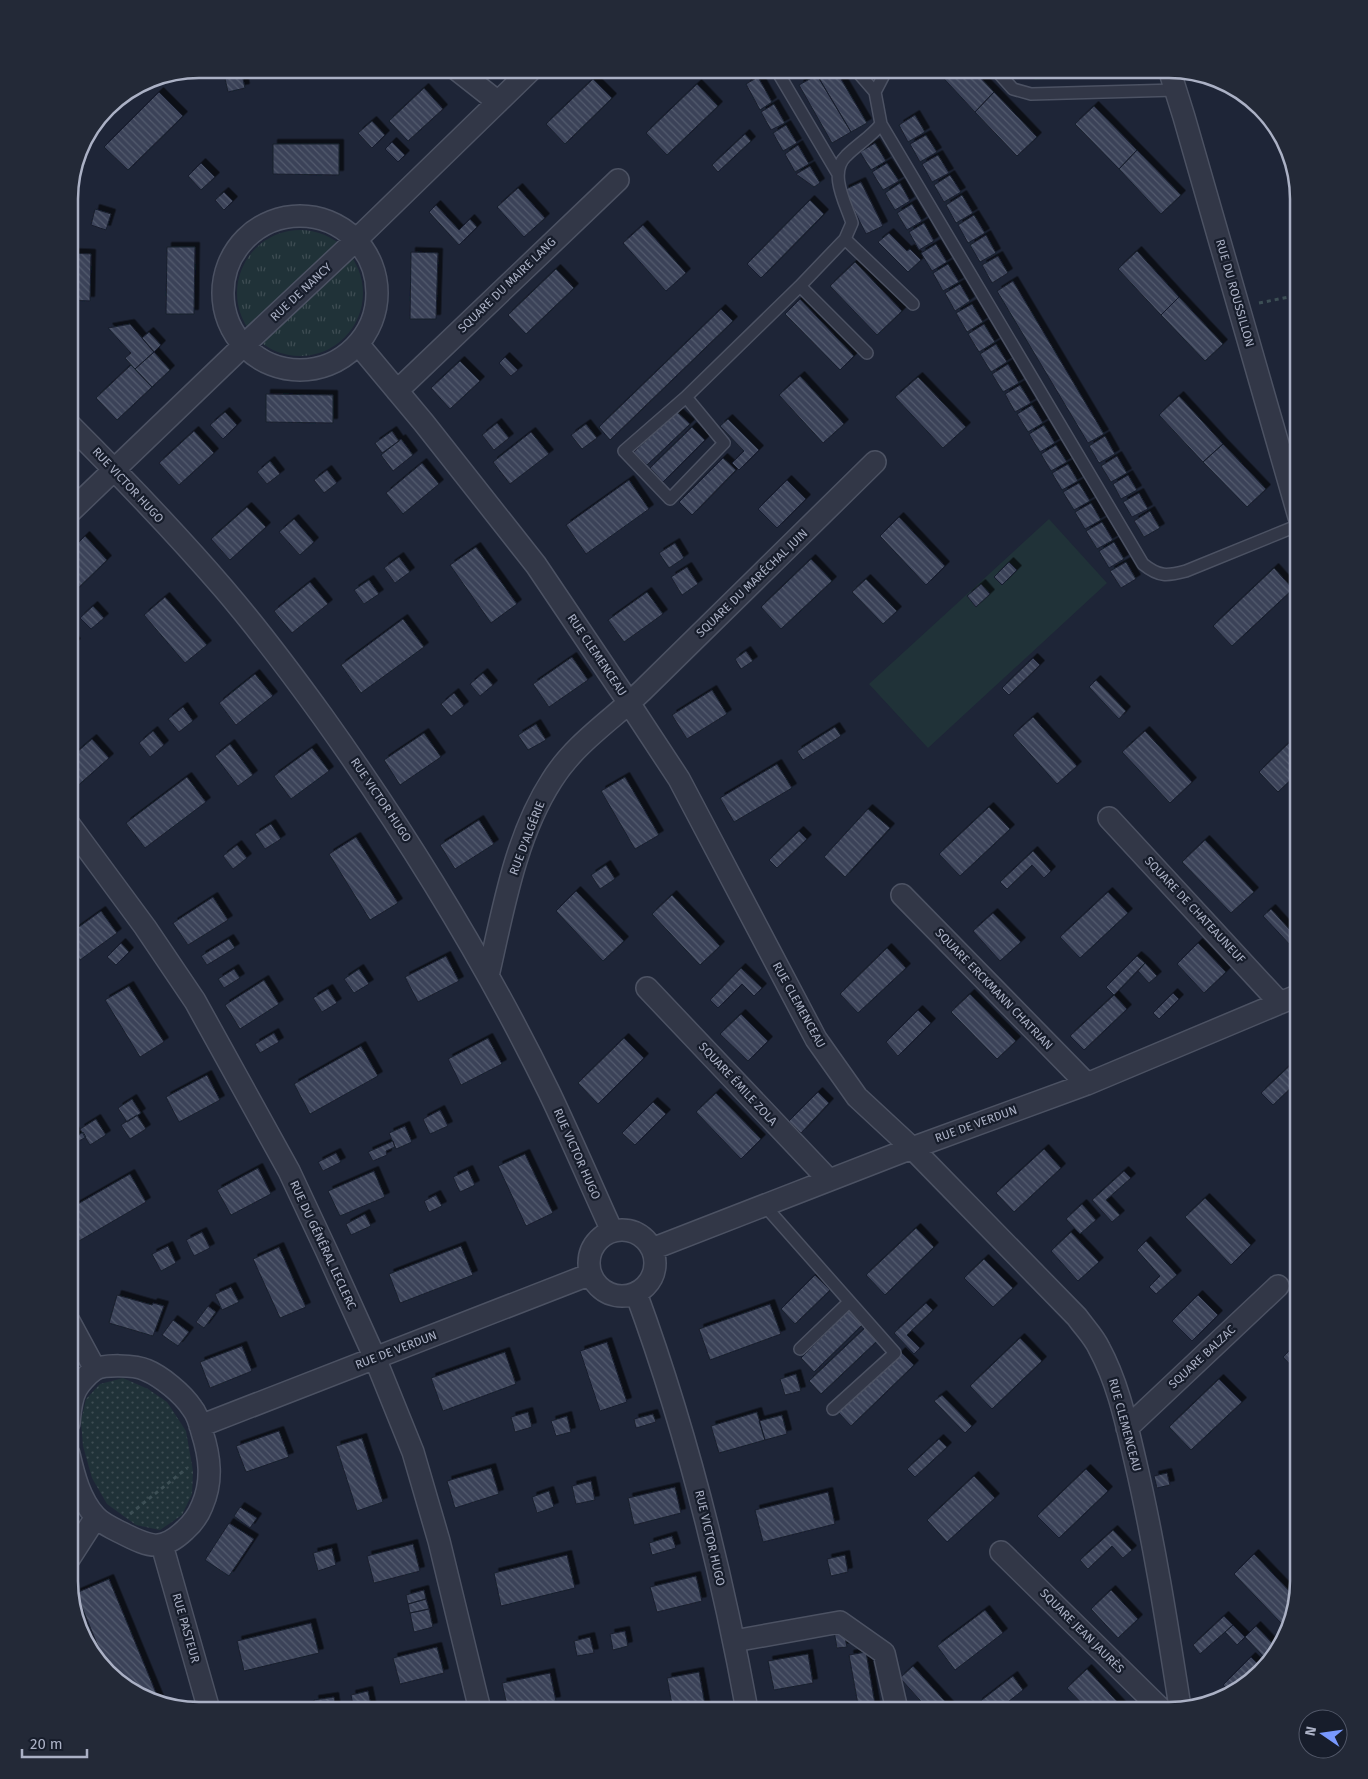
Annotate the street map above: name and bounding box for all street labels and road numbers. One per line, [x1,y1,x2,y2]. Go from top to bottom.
street label: SQUARE DU MAIRE LANG [455,235,559,335]
street label: RUE DU ROUSSILLON [1213,238,1257,348]
street label: RUE DE NANCY [268,260,335,324]
street label: RUE VICTOR HUGO [89,444,167,526]
street label: SQUARE DU MARÉCHAL JUIN [693,525,811,640]
street label: RUE CLEMENCEAU [564,611,630,699]
street label: RUE VICTOR HUGO [348,755,414,845]
street label: RUE D'ALGÉRIE [506,799,548,877]
street label: SQUARE DE CHATEAUNEUF [1142,854,1248,966]
street label: SQUARE ERCKMANN CHATRIAN [932,926,1056,1052]
street label: RUE CLEMENCEAU [770,960,828,1050]
street label: SQUARE ÉMILE ZOLA [696,1039,781,1128]
street label: RUE DE VERDUN [933,1103,1019,1145]
street label: RUE VICTOR HUGO [551,1106,603,1202]
street label: RUE DU GÉNÉRAL LECLERC [287,1178,360,1312]
street label: SQUARE BALZAC [1166,1322,1239,1392]
street label: RUE DE VERDUN [353,1328,439,1372]
street label: RUE CLEMENCEAU [1106,1377,1144,1473]
street label: RUE VICTOR HUGO [692,1489,728,1587]
street label: SQUARE JEAN JAURÈS [1037,1585,1128,1676]
street label: RUE PASTEUR [169,1591,203,1665]

